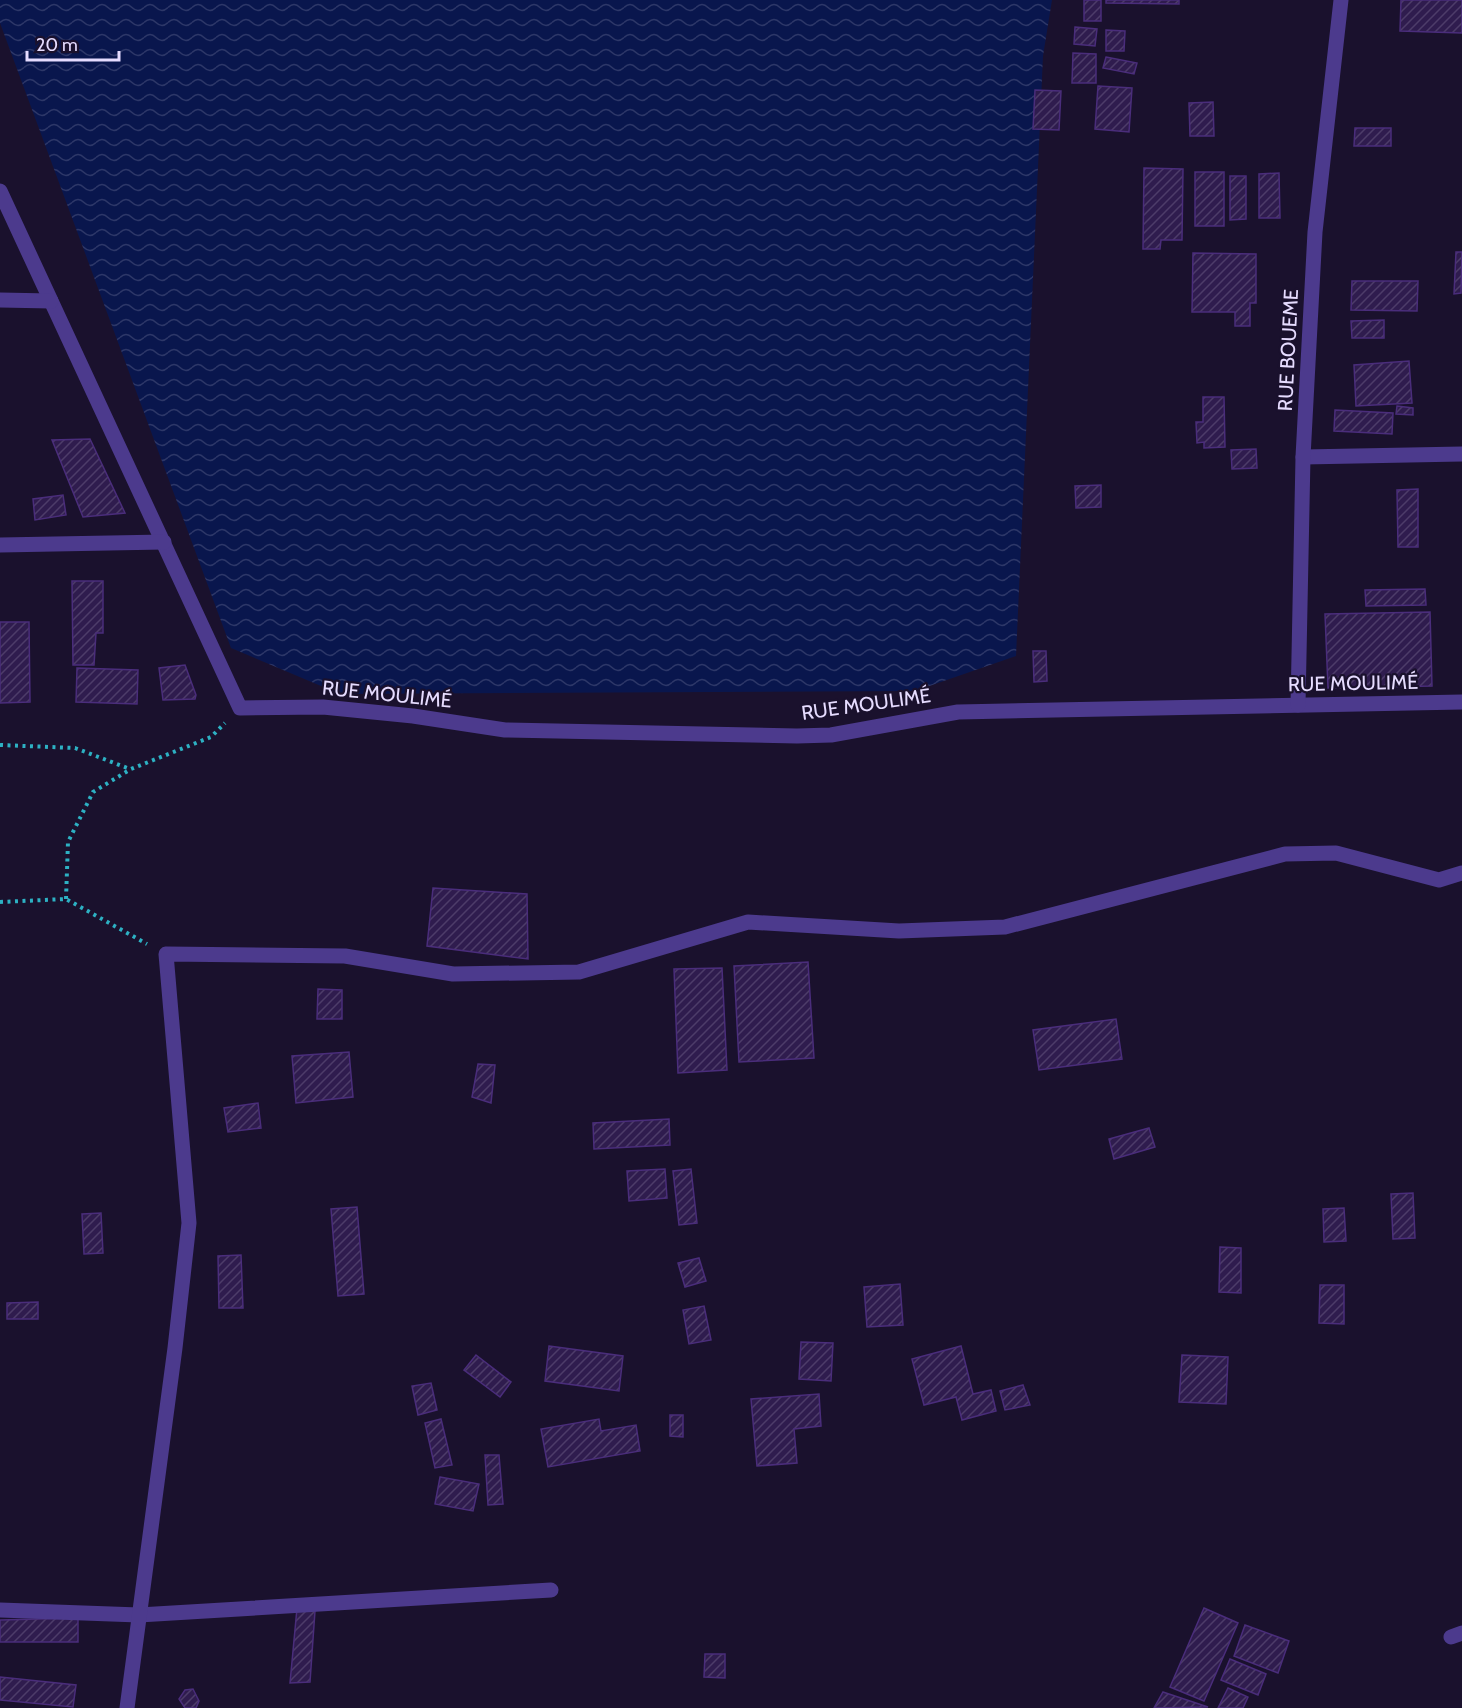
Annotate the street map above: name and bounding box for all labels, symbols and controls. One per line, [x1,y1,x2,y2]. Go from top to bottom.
scale bar [27,24,118,62]
text: 20 m [36,34,78,56]
street label: RUE BOUEME [1273,288,1303,412]
street label: RUE MOULIMÉ [1288,670,1418,696]
street label: RUE MOULIMÉ [321,675,453,713]
street label: RUE MOULIMÉ [800,683,932,725]

